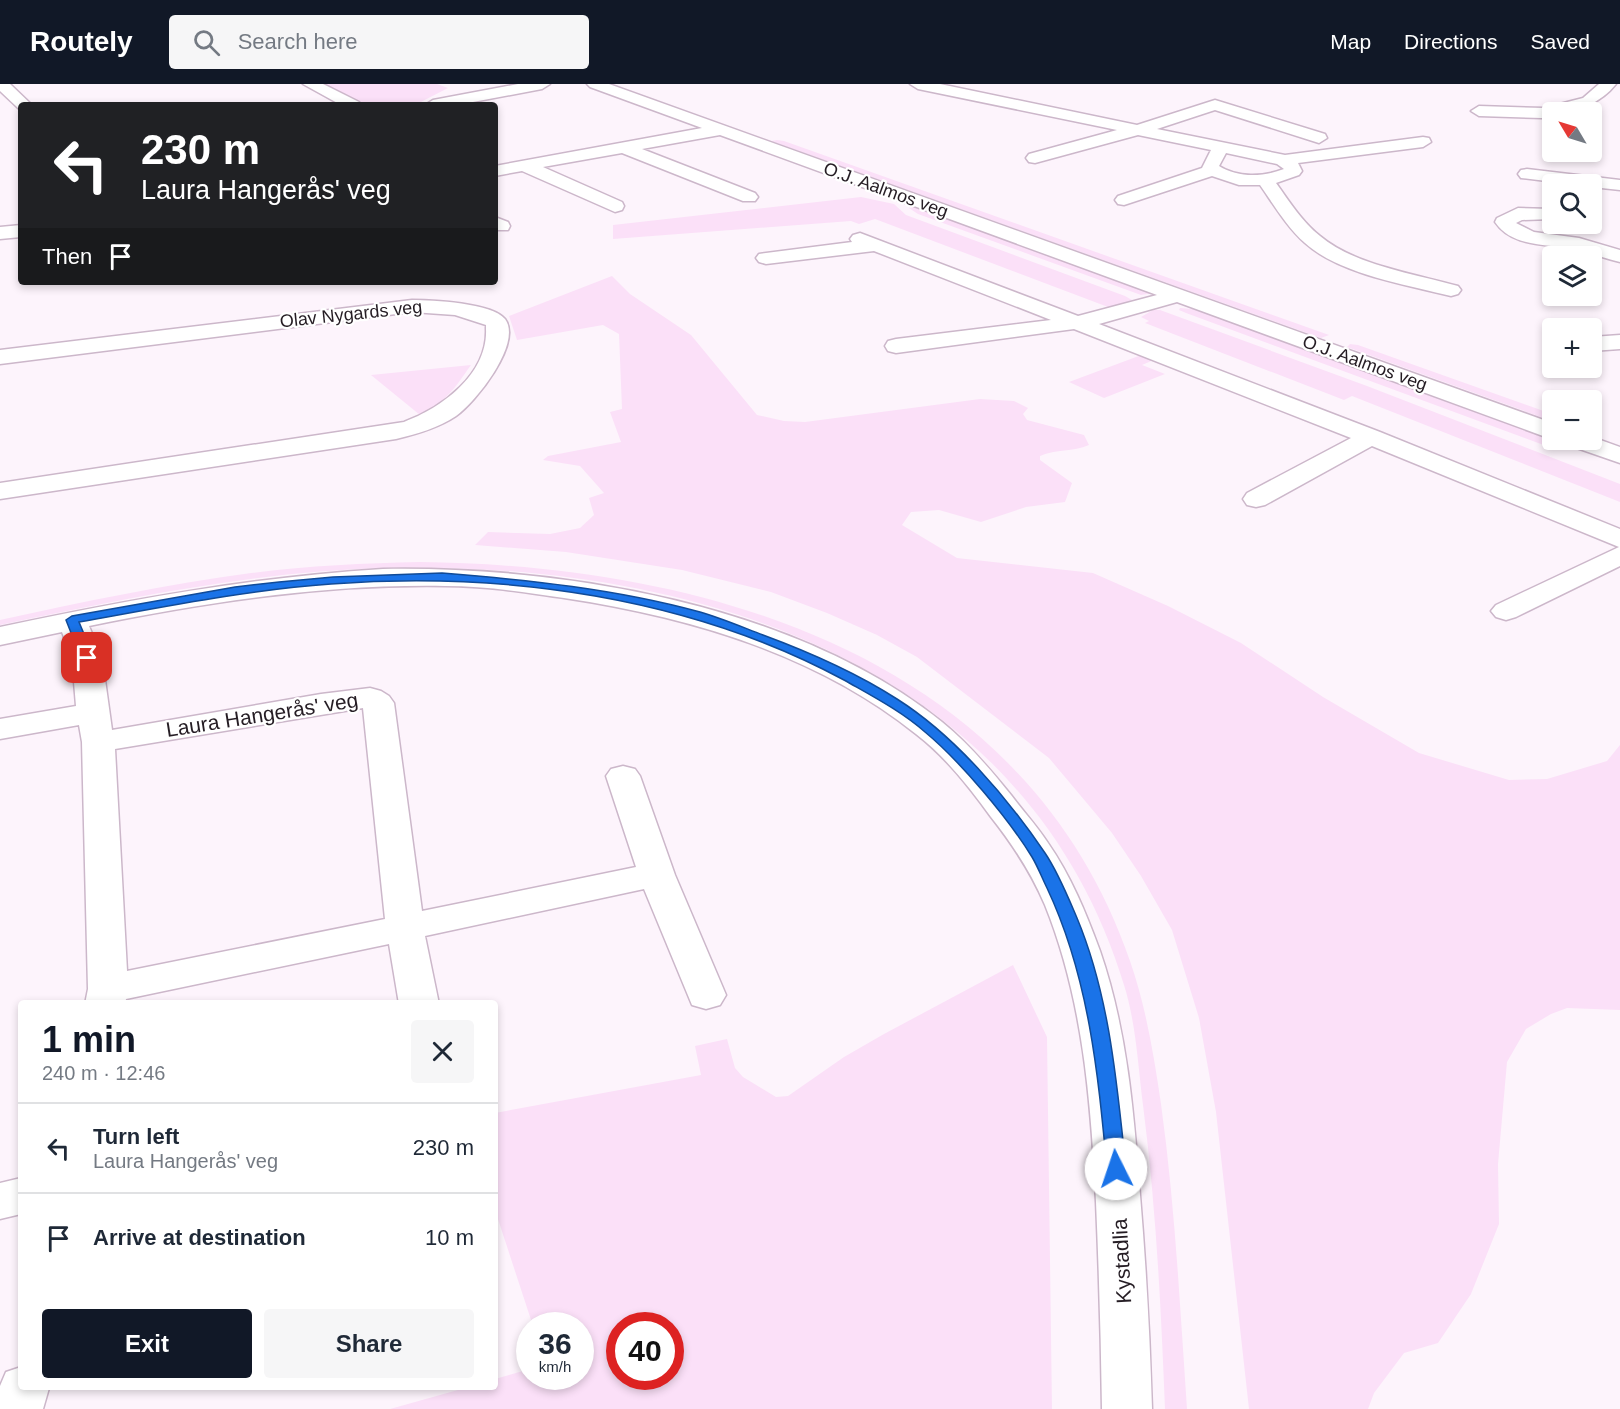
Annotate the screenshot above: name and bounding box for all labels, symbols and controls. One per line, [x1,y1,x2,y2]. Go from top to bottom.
search box [169,15,589,69]
text: Routely [30,26,133,57]
icon: search [190,26,223,59]
text: Search here [238,29,358,54]
text: Map [1330,30,1371,53]
text: Directions [1404,30,1497,53]
text: Saved [1530,30,1590,53]
north arrow [1542,102,1602,162]
map controls [1542,102,1602,450]
icon: left [42,126,120,204]
text: 230 m [141,126,260,173]
street label: O.J. Aalmos veg [821,158,951,222]
button: search [1542,174,1602,234]
text: Laura Hangerås' veg [141,175,391,205]
icon: arrive [104,240,137,273]
text: Then [42,244,92,269]
button: layers [1542,246,1602,306]
street label: Olav Nygards veg [279,297,423,331]
button: + [1542,318,1602,378]
street label: O.J. Aalmos veg [1300,331,1430,395]
button: − [1542,390,1602,450]
pin [61,632,112,683]
icon: arrive [70,641,103,674]
street label: Laura Hangerås' veg [164,688,360,741]
text: 1 min [42,1019,136,1060]
button: close [411,1020,474,1083]
text: 240 m · 12:46 [42,1062,165,1084]
text: Turn left [93,1124,179,1149]
icon: left [42,1132,75,1165]
text: 230 m [413,1135,474,1160]
position arrow [1084,1137,1148,1201]
text: Laura Hangerås' veg [93,1150,278,1172]
street label: Kystadlia [1108,1218,1135,1304]
icon: arrive [42,1222,75,1255]
text: Arrive at destination [93,1225,306,1250]
text: 10 m [425,1225,474,1250]
button: Exit [42,1309,252,1378]
button: Share [264,1309,474,1378]
speed limit sign: 40 [606,1312,684,1390]
text: 36 [538,1327,572,1360]
text: km/h [539,1358,571,1375]

